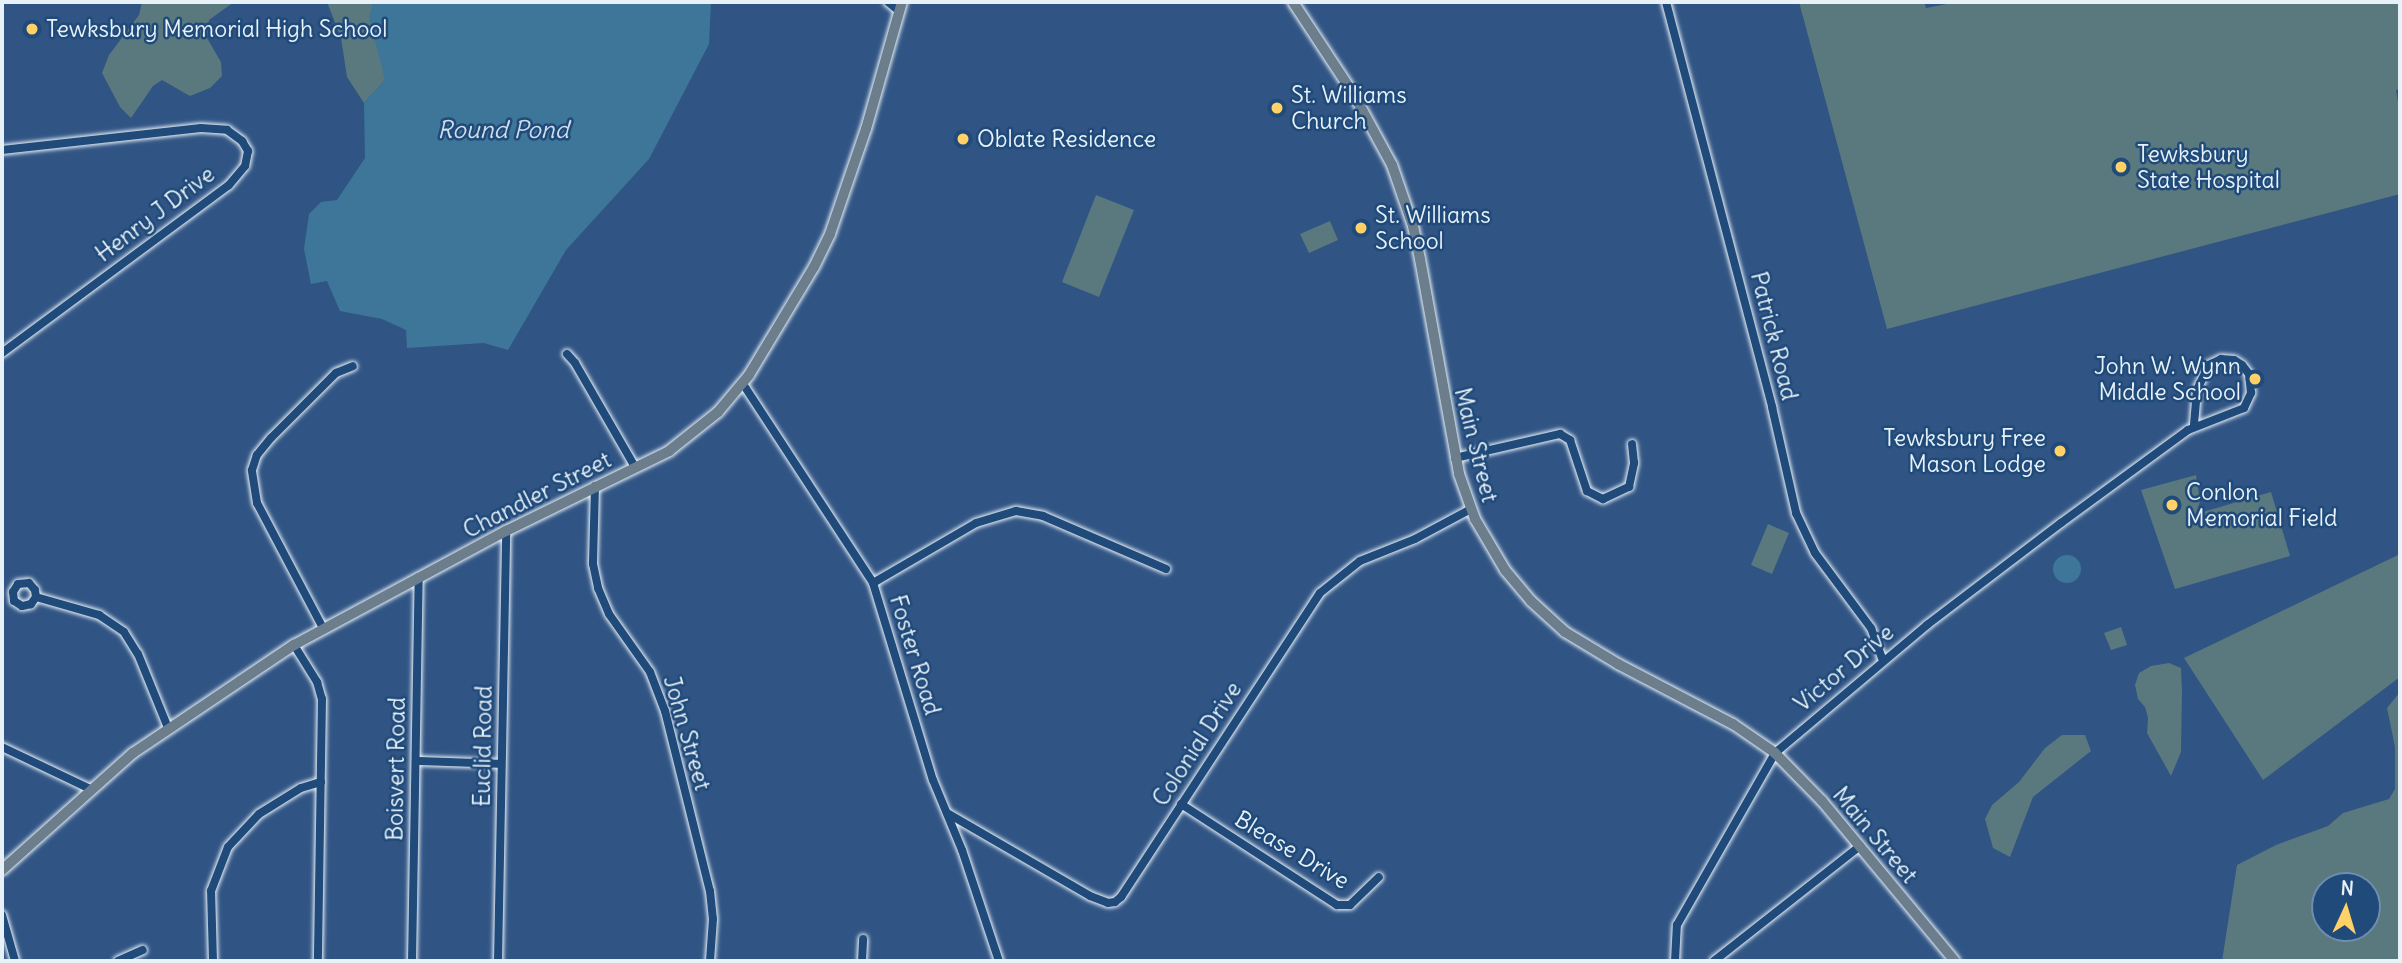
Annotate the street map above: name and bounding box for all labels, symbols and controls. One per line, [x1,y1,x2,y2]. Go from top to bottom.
place label: Tewksbury Memorial High School [46,15,387,43]
marker: Tewksbury Memorial High School [24,21,40,37]
place label: St. Williams Church [1291,81,1407,135]
marker: St. Williams Church [1269,100,1285,116]
water label: Round Pond [437,116,569,144]
place label: Oblate Residence [977,125,1156,153]
marker: Oblate Residence [955,131,971,147]
place label: Tewksbury State Hospital [2137,140,2280,194]
marker: Tewksbury State Hospital [2111,157,2131,177]
street label: Henry J Drive [90,160,220,268]
place label: St. Williams School [1375,201,1491,255]
marker: St. Williams School [1353,220,1369,236]
street label: Patrick Road [1745,269,1803,403]
place label: John W. Wynn Middle School [2094,352,2241,406]
marker: John W. Wynn Middle School [2247,371,2263,387]
street label: Main Street [1448,385,1504,505]
place label: Tewksbury Free Mason Lodge [1883,424,2046,478]
marker: Tewksbury Free Mason Lodge [2052,443,2068,459]
street label: Chandler Street [458,446,616,544]
place label: Conlon Memorial Field [2186,478,2338,532]
marker: Conlon Memorial Field [2164,497,2180,513]
street label: Foster Road [884,592,946,718]
street label: Victor Drive [1789,618,1899,718]
street label: John Street [657,672,717,794]
street label: Colonial Drive [1147,677,1247,811]
street label: Euclid Road [468,685,498,807]
street label: Boisvert Road [381,697,411,841]
street label: Main Street [1827,781,1923,889]
street label: Blease Drive [1230,805,1354,895]
north arrow [2311,872,2381,942]
text: N [2340,876,2355,900]

